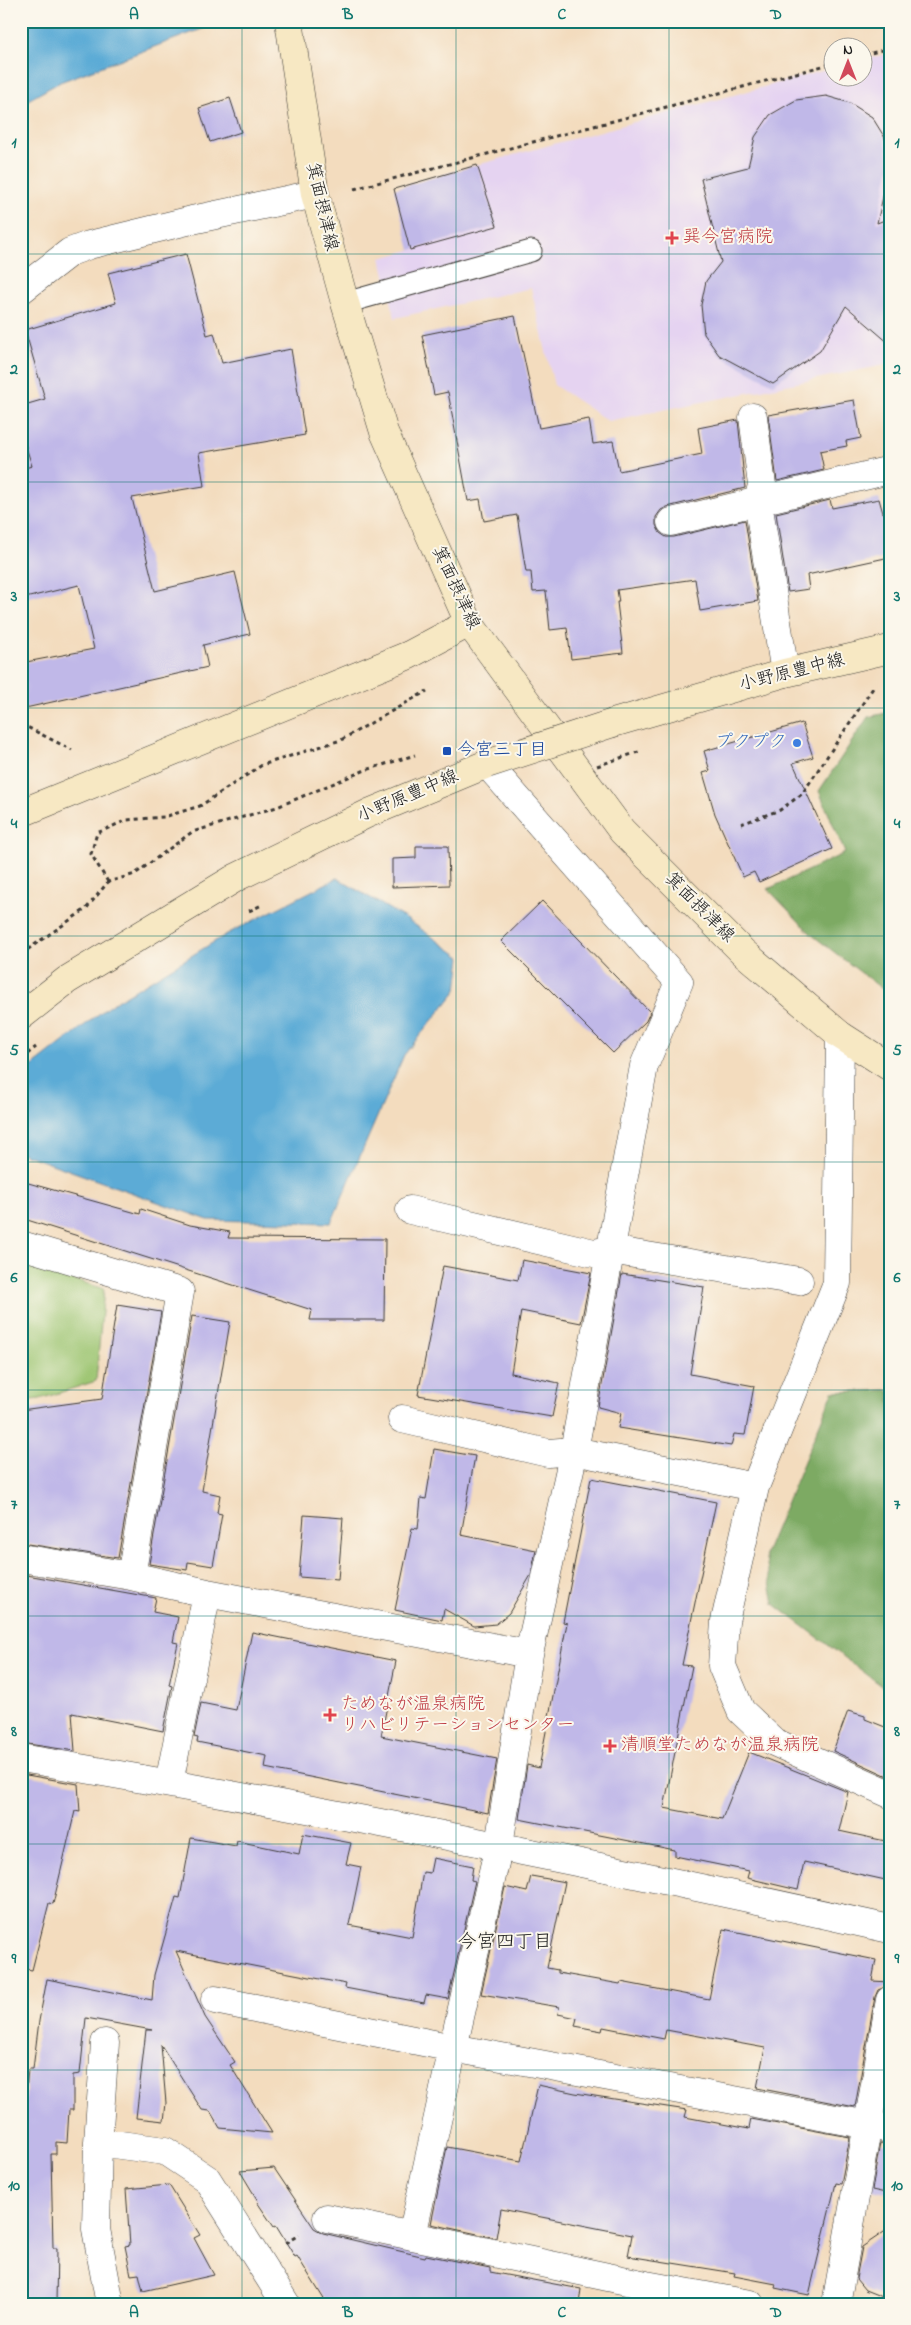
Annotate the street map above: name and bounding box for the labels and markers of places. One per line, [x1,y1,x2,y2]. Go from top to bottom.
place label: 巽今宮病院 [683,225,773,251]
marker: 巽今宮病院 [665,231,679,245]
place label: プクプク [715,730,787,756]
marker: プクプク [791,737,803,749]
place label: 今宮三丁目 [457,738,547,764]
marker: 今宮三丁目 [441,745,453,757]
place label: ためなが温泉病院 リハビリテーションセンター [341,1692,574,1739]
marker: ためなが温泉病院 リハビリテーションセンター [323,1708,337,1722]
place label: 清順堂ためなが温泉病院 [621,1733,819,1759]
marker: 清順堂ためなが温泉病院 [603,1739,617,1753]

